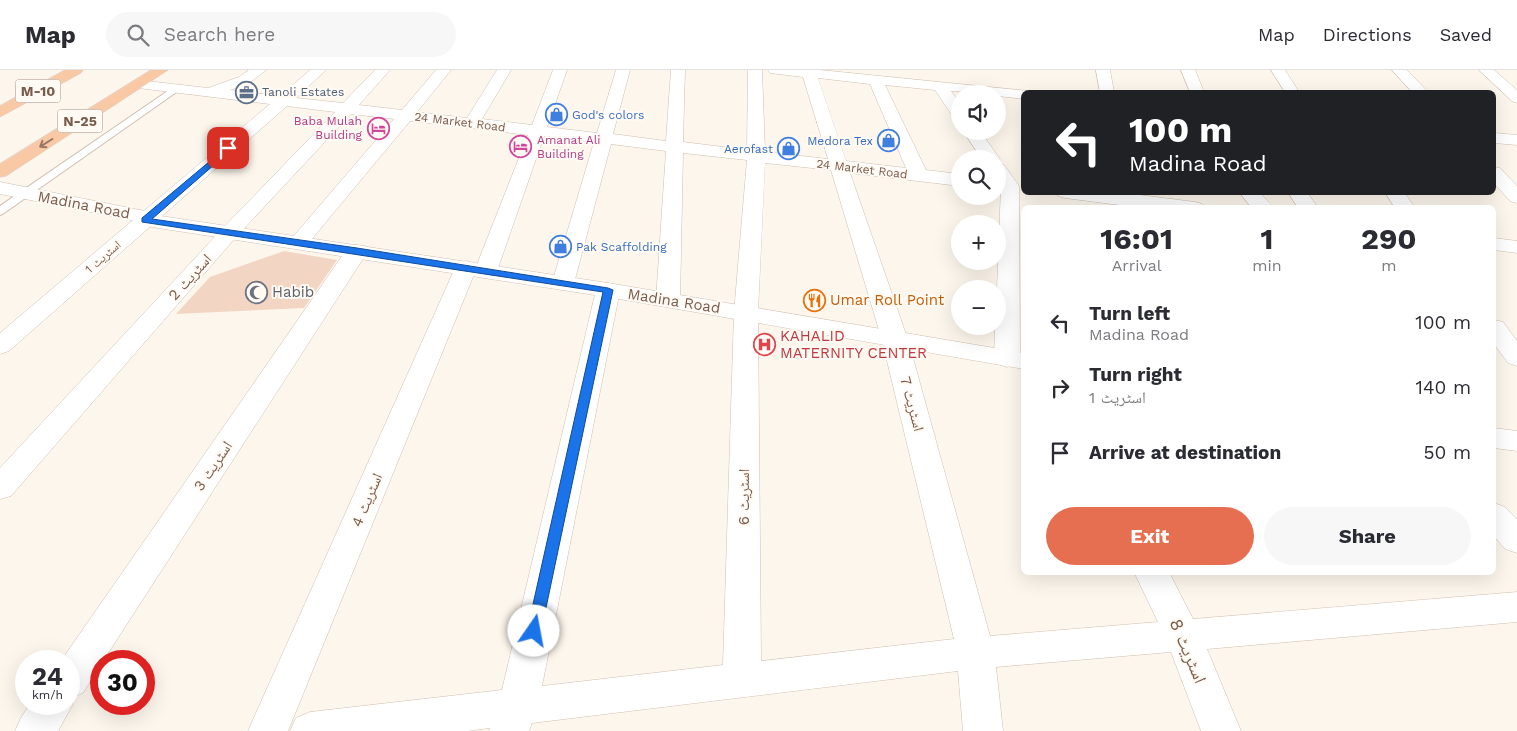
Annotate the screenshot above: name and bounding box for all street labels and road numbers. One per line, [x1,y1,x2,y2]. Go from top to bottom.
road number: M-10 [15,80,60,102]
street label: 24 Market Road [414,109,506,135]
road number: N-25 [58,110,102,132]
street label: 24 Market Road [816,156,908,182]
street label: Madina Road [36,187,132,223]
street label: اسٹریٹ 1 [82,238,124,276]
street label: اسٹریٹ 2 [165,250,215,304]
street label: Madina Road [626,285,722,317]
street label: اسٹریٹ 7 [896,375,928,433]
street label: اسٹریٹ 3 [190,438,236,494]
street label: اسٹریٹ 6 [735,469,753,525]
street label: اسٹریٹ 4 [348,470,386,530]
street label: اسٹریٹ 8 [1165,615,1211,686]

